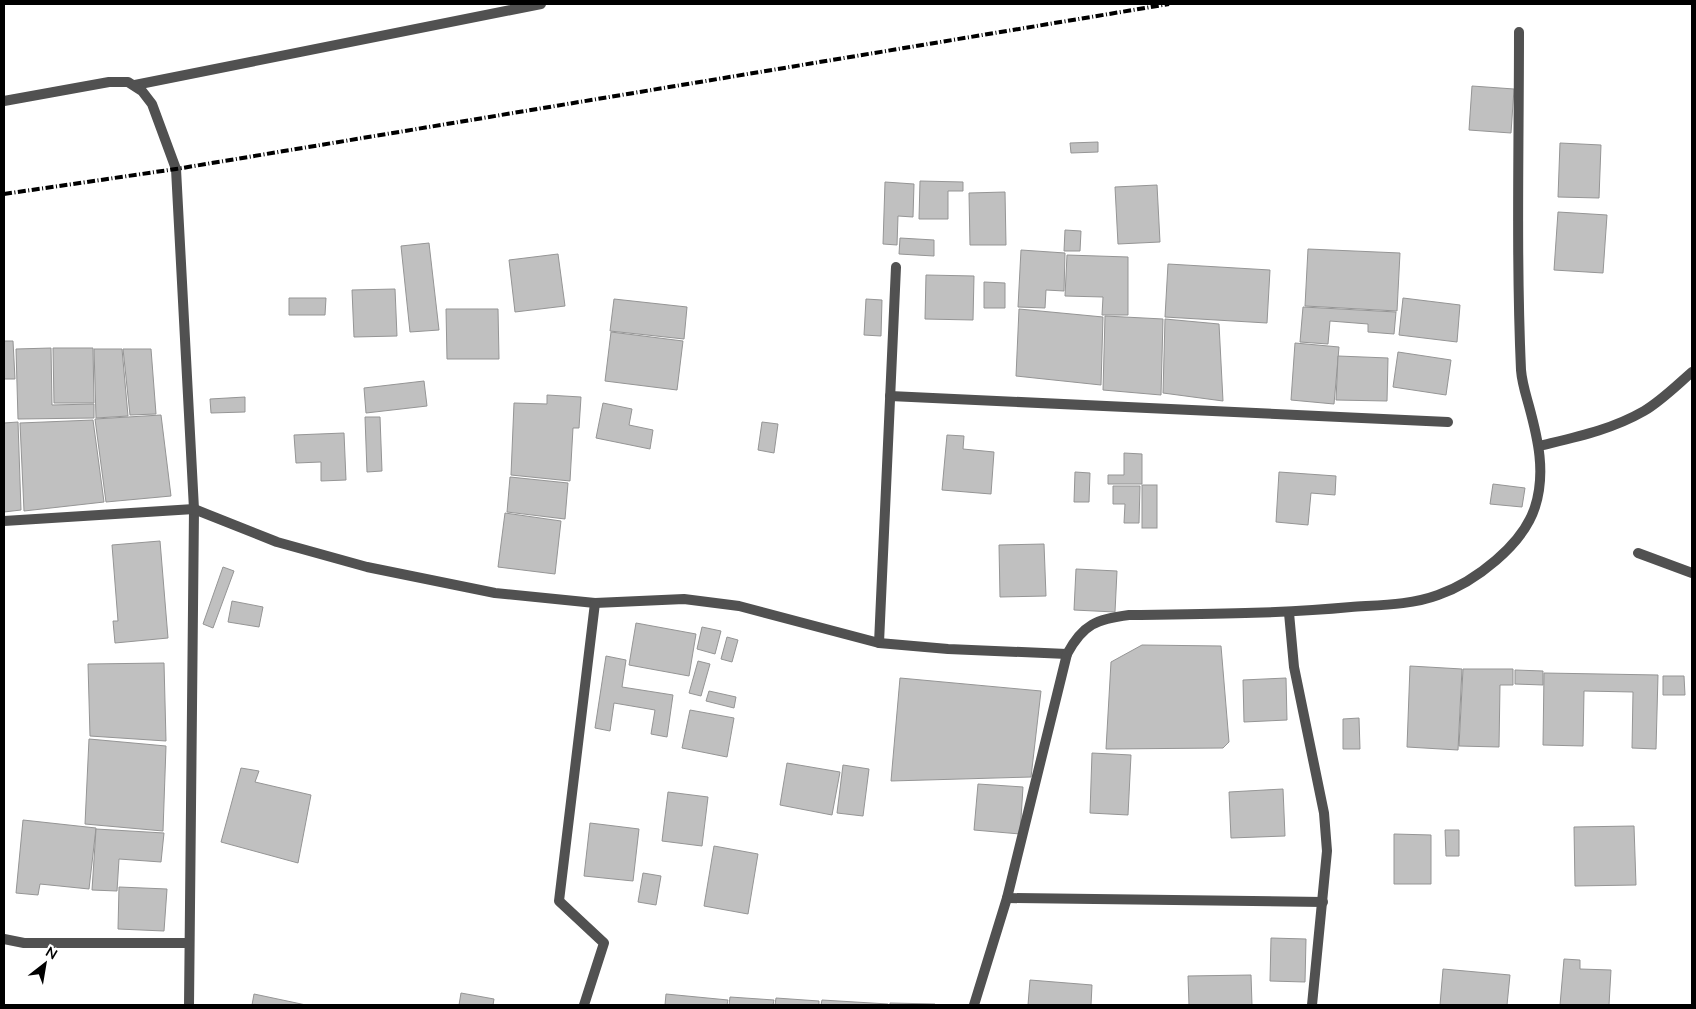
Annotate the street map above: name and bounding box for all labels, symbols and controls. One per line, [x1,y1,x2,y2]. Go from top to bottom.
north arrow [20,939,70,989]
text: N [43,942,61,963]

